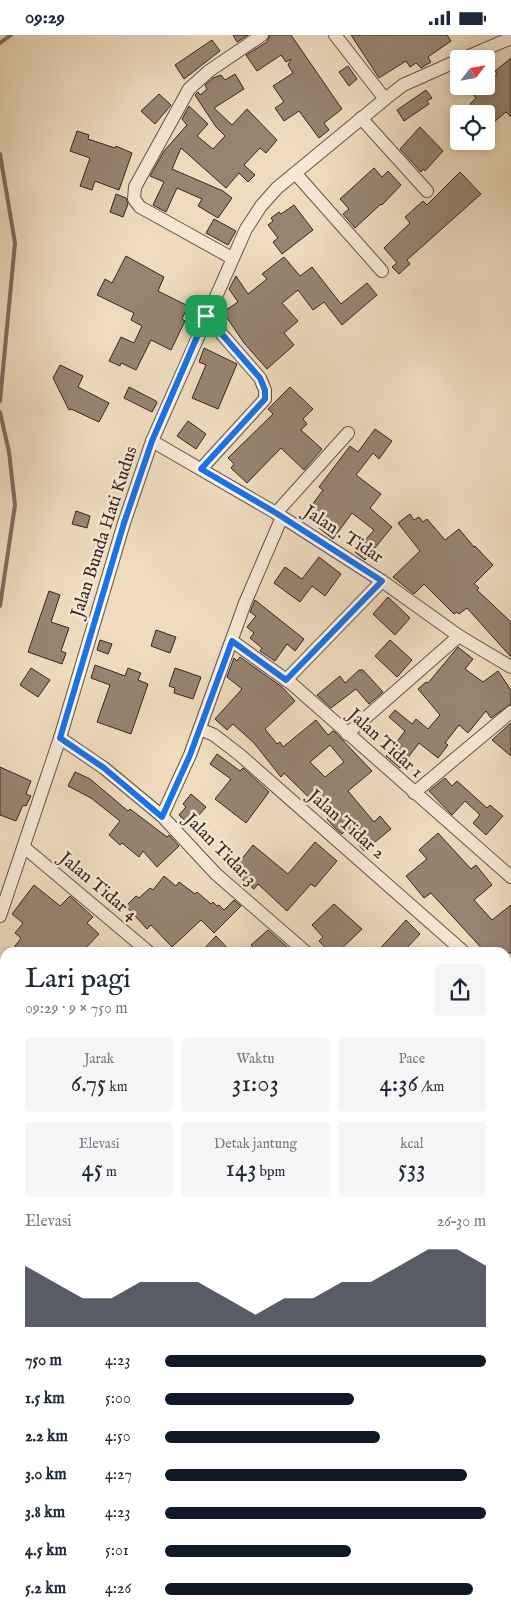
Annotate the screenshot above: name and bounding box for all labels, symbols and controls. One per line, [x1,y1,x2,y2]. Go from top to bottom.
text: 09:29 [25,6,65,30]
north arrow [450,50,495,95]
map controls [450,50,495,150]
button: locate [450,105,495,150]
pin [185,295,227,337]
icon: arrive [192,302,220,330]
street label: Jalan Bunda Hati Kudus [66,443,144,622]
street label: Jalan . Tidar [297,500,388,569]
street label: Jalan Tidar 1 [341,703,427,784]
street label: Jalan Tidar 2 [301,784,389,865]
street label: Jalan Tidar 3 [177,807,261,891]
street label: Jalan Tidar 4 [53,846,142,927]
text: Lari pagi [25,962,131,997]
button: share [434,964,486,1016]
text: 09:29 · 9 × 750 m [25,999,128,1019]
text: Jarak [84,1050,114,1068]
text: Waktu [236,1050,275,1068]
text: Pace [399,1050,425,1068]
text: 6.75 [71,1068,106,1100]
text: 31:03 [232,1068,279,1100]
text: 4:36 [379,1068,418,1100]
text: km [106,1078,128,1096]
text: /km [418,1078,444,1096]
text: Elevasi [79,1135,120,1153]
text: Detak jantung [214,1135,297,1153]
text: kcal [400,1135,423,1153]
text: 45 [82,1153,103,1185]
text: 143 [226,1153,257,1185]
text: 533 [398,1153,426,1185]
text: m [103,1163,117,1181]
text: bpm [257,1163,285,1181]
text: Elevasi [25,1212,72,1232]
text: 26–30 m [437,1212,486,1232]
text: 750 m [25,1351,62,1371]
text: 4:23 [105,1351,131,1371]
text: 1.5 km [25,1389,65,1409]
text: 5:00 [105,1389,131,1409]
text: 2.2 km [25,1427,68,1447]
text: 4:50 [105,1427,131,1447]
text: 3.0 km [25,1465,67,1485]
text: 4:27 [105,1465,132,1485]
text: 3.8 km [25,1503,65,1523]
text: 4:23 [105,1503,131,1523]
text: 4.5 km [25,1541,67,1561]
text: 5:01 [105,1541,129,1561]
text: 5.2 km [25,1579,66,1599]
text: 4:26 [105,1579,131,1599]

